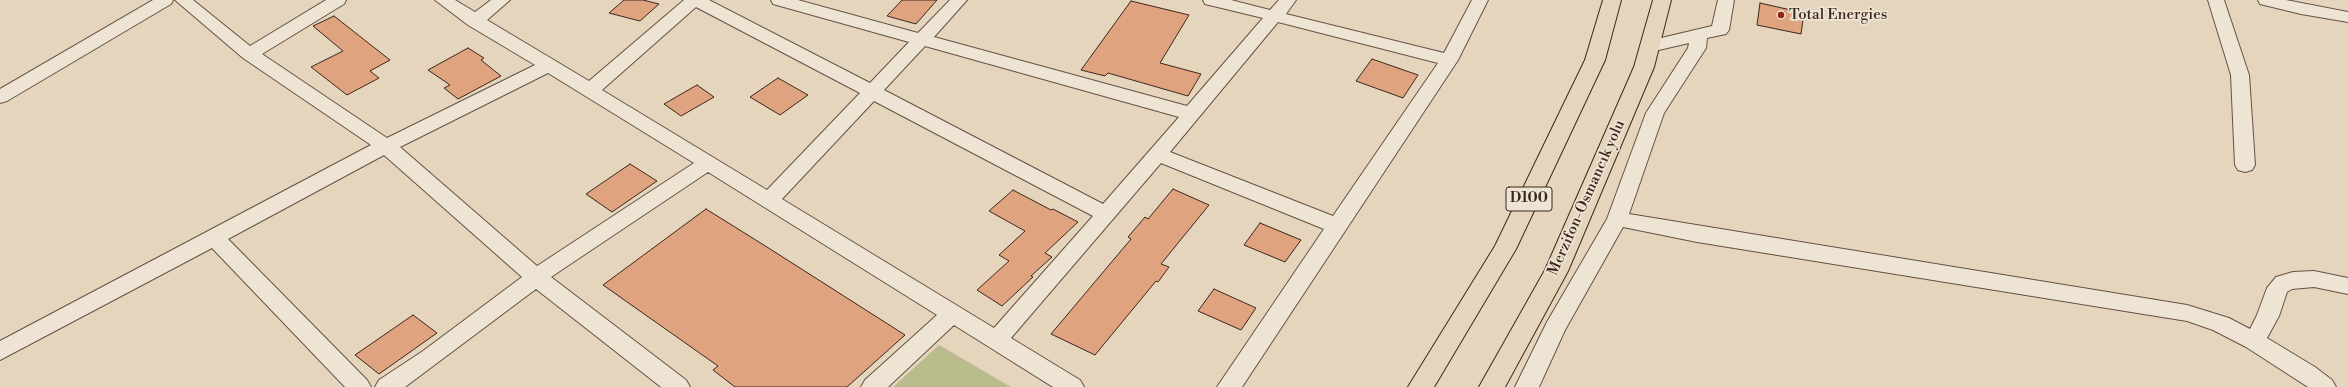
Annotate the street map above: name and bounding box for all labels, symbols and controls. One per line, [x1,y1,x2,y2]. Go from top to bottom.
place label: Total Energies [1789,6,1887,24]
marker: Total Energies [1776,10,1786,20]
street label: Merzifon-Osmancık yolu [1545,118,1629,278]
road number: D100 [1506,187,1552,211]

